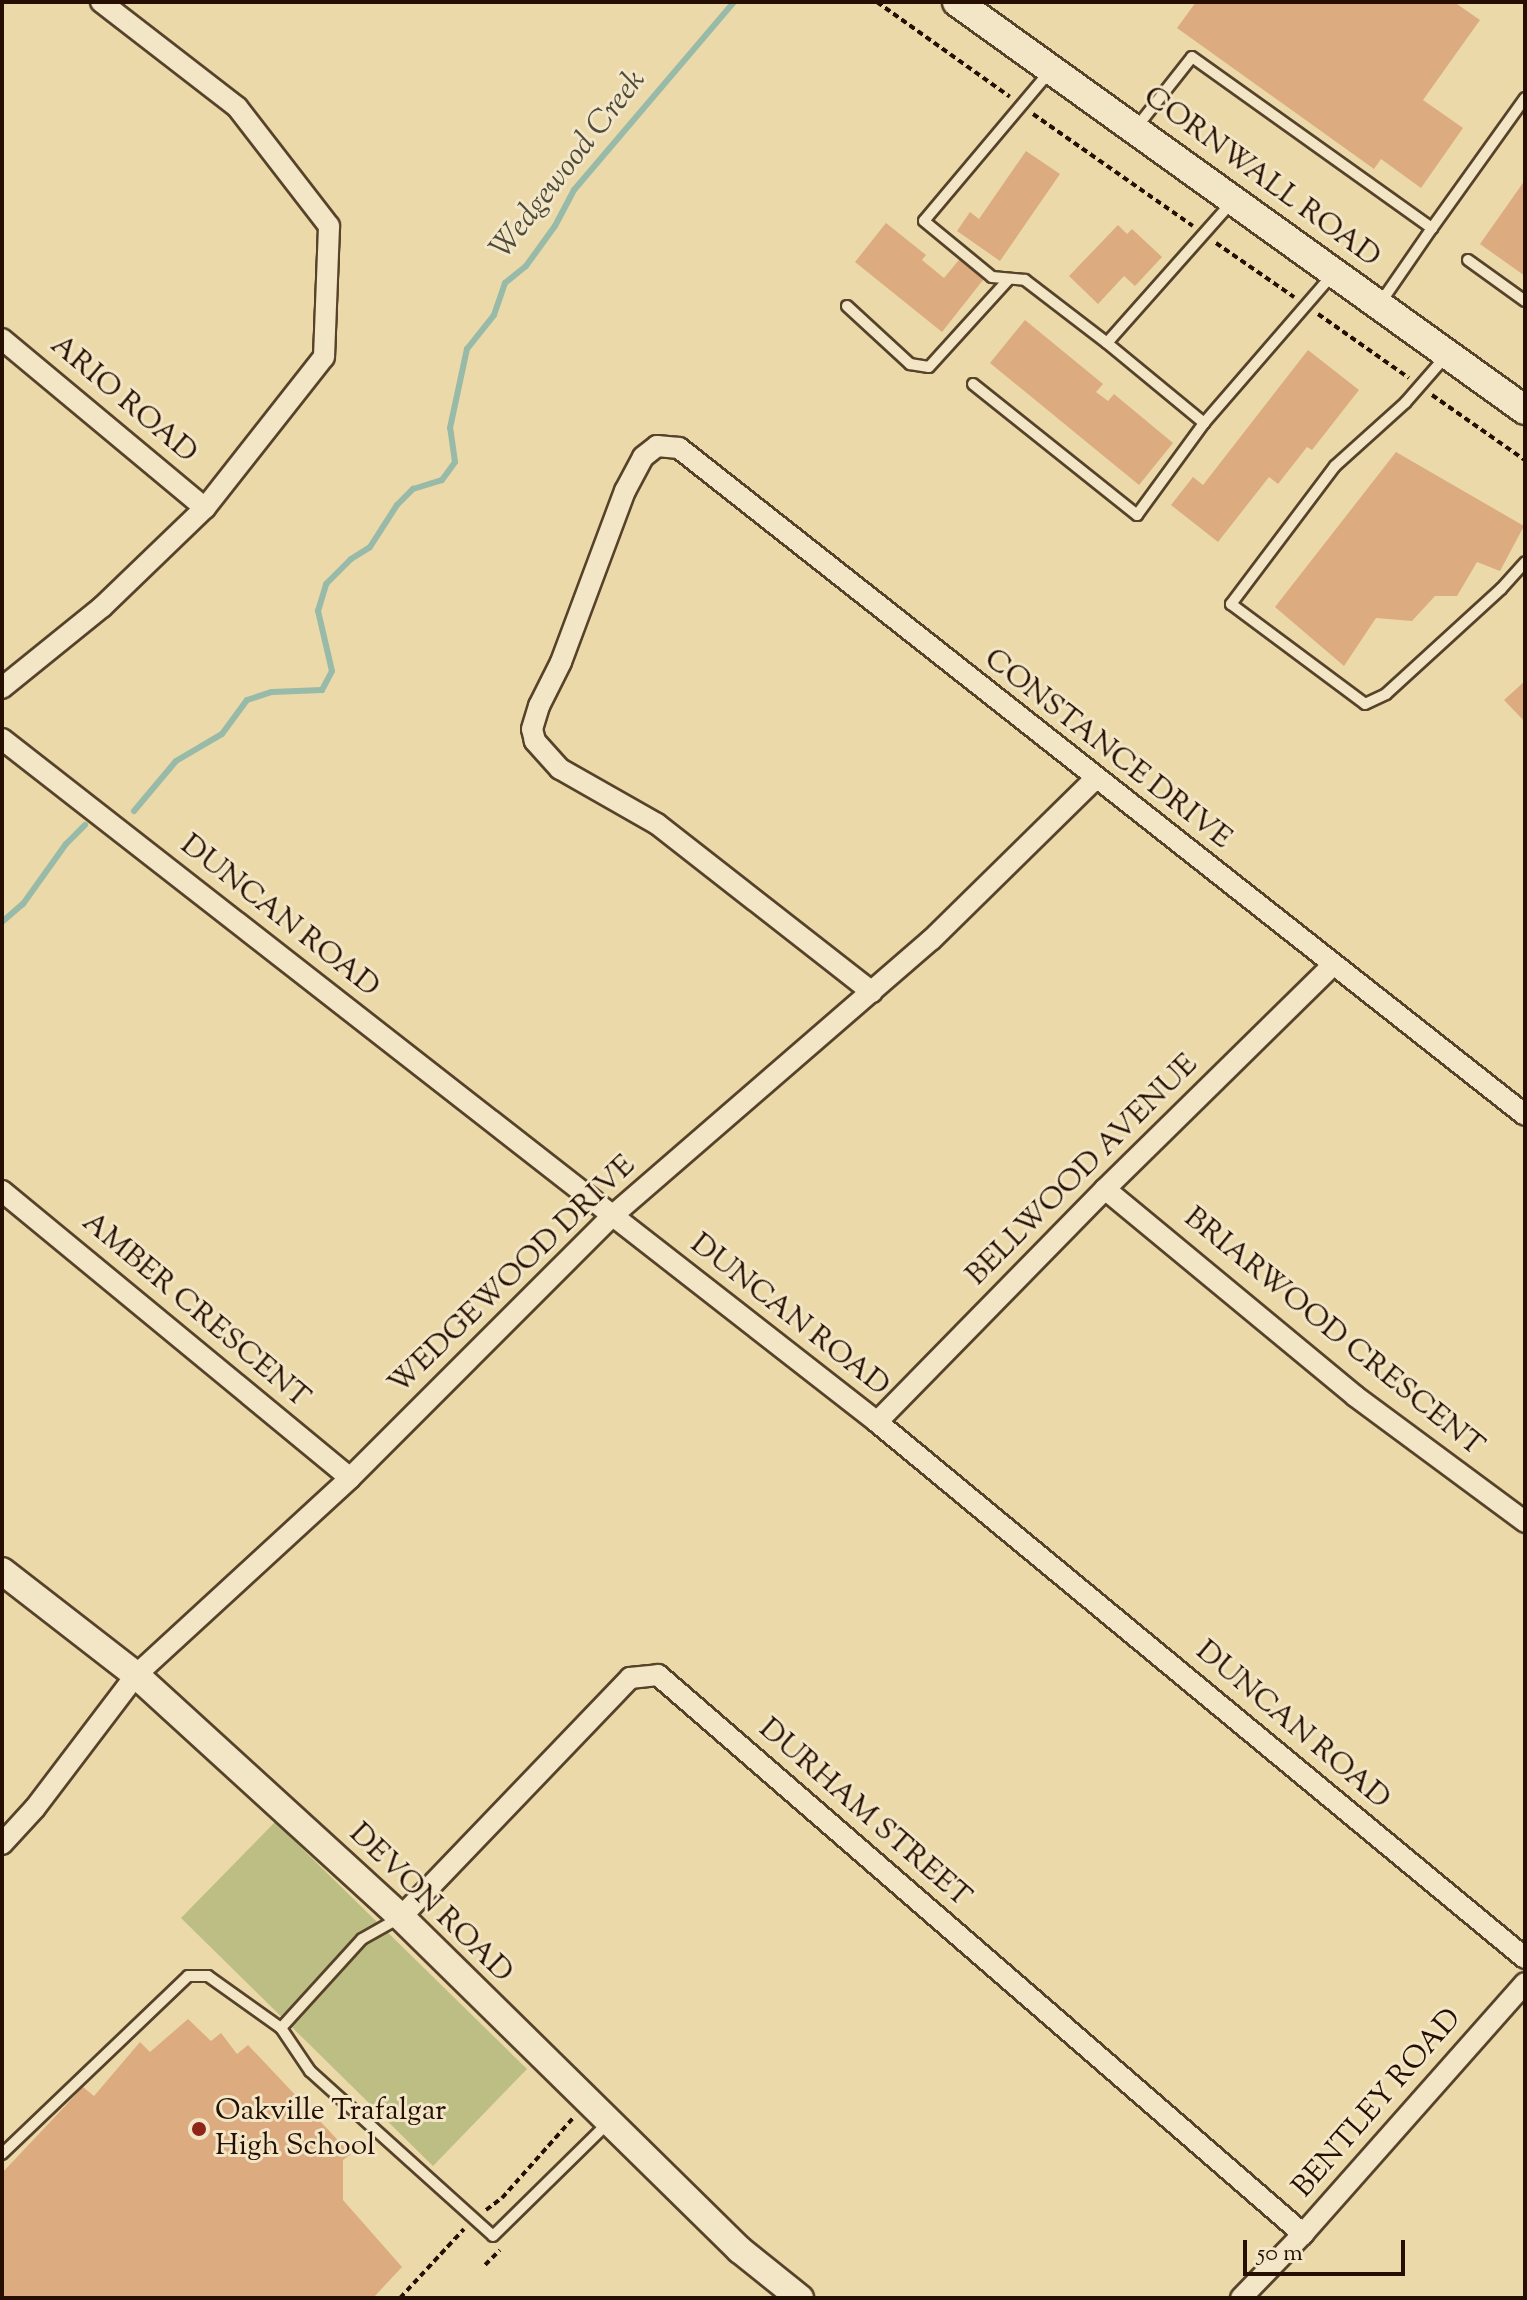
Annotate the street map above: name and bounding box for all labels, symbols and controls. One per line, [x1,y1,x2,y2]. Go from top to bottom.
water label: Wedgewood Creek [483,63,655,267]
street label: CORNWALL ROAD [1135,80,1387,276]
street label: ARIO ROAD [42,328,204,472]
street label: CONSTANCE DRIVE [976,642,1238,858]
street label: DUNCAN ROAD [172,828,386,1006]
street label: BELLWOOD AVENUE [960,1048,1206,1294]
street label: WEDGEWOOD DRIVE [382,1149,644,1403]
street label: BRIARWOOD CRESCENT [1176,1201,1490,1465]
street label: AMBER CRESCENT [74,1205,316,1417]
street label: DUNCAN ROAD [682,1227,896,1405]
street label: DUNCAN ROAD [1187,1634,1397,1818]
street label: DURHAM STREET [750,1712,978,1916]
street label: DEVON ROAD [341,1817,519,1991]
street label: BENTLEY ROAD [1286,2002,1470,2206]
place label: Oakville Trafalgar High School [215,2094,446,2164]
marker: Oakville Trafalgar High School [190,2120,208,2138]
scale bar [1247,2224,1409,2274]
text: 50 m [1257,2237,1303,2271]

